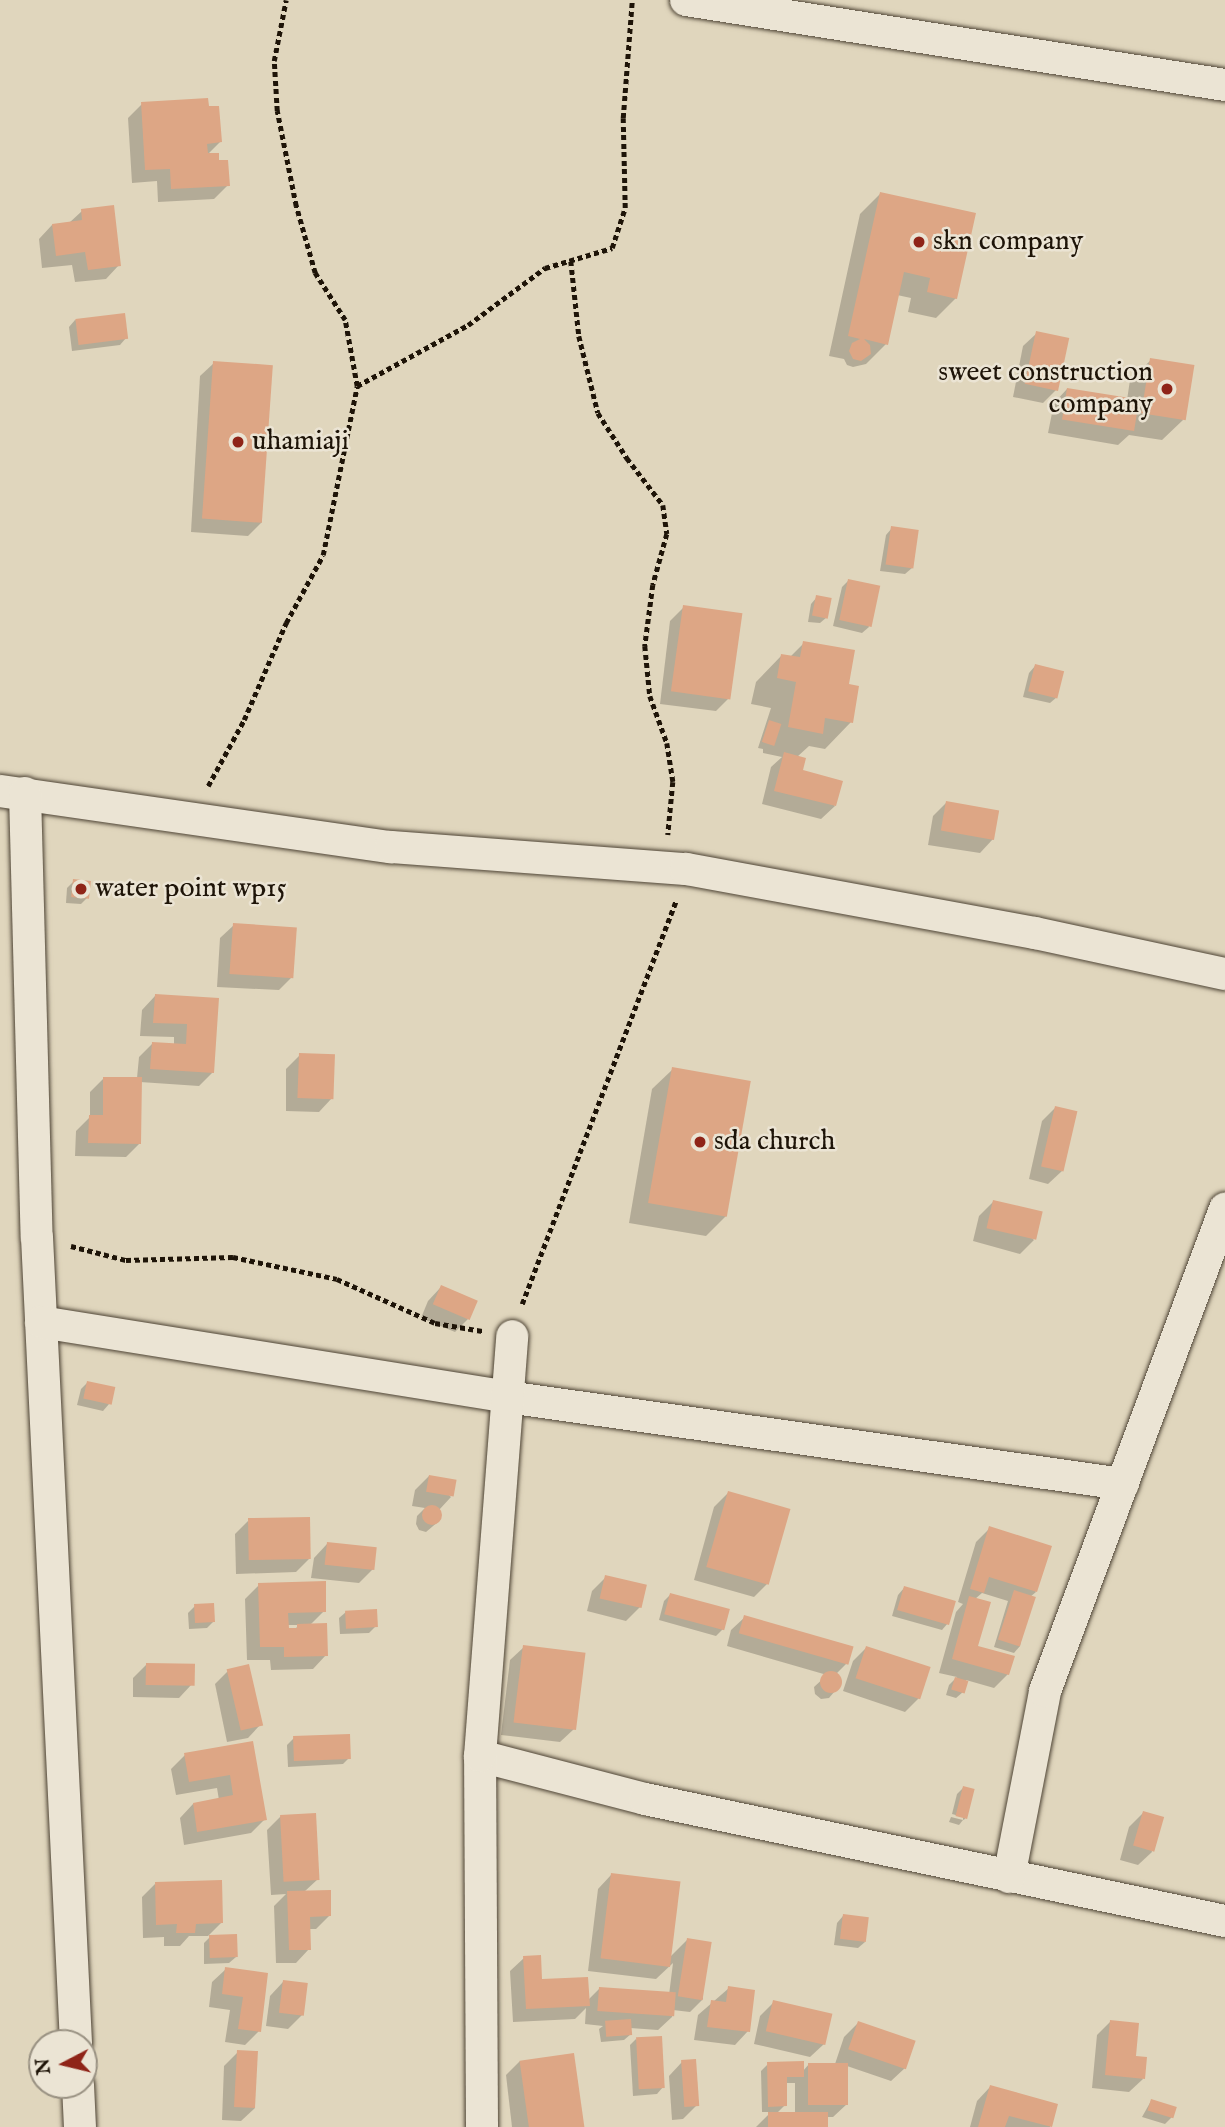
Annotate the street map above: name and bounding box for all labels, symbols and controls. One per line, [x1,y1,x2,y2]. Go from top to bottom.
place label: skn company [933,225,1083,259]
marker: skn company [911,234,927,250]
place label: sweet construction company [938,356,1153,422]
marker: sweet construction company [1159,381,1175,397]
place label: uhamiaji [252,425,349,459]
marker: uhamiaji [230,434,246,450]
place label: water point wp15 [95,872,287,906]
marker: water point wp15 [73,881,89,897]
place label: sda church [714,1125,835,1159]
marker: sda church [692,1134,708,1150]
north arrow [28,2029,98,2099]
text: N [31,2057,57,2076]

